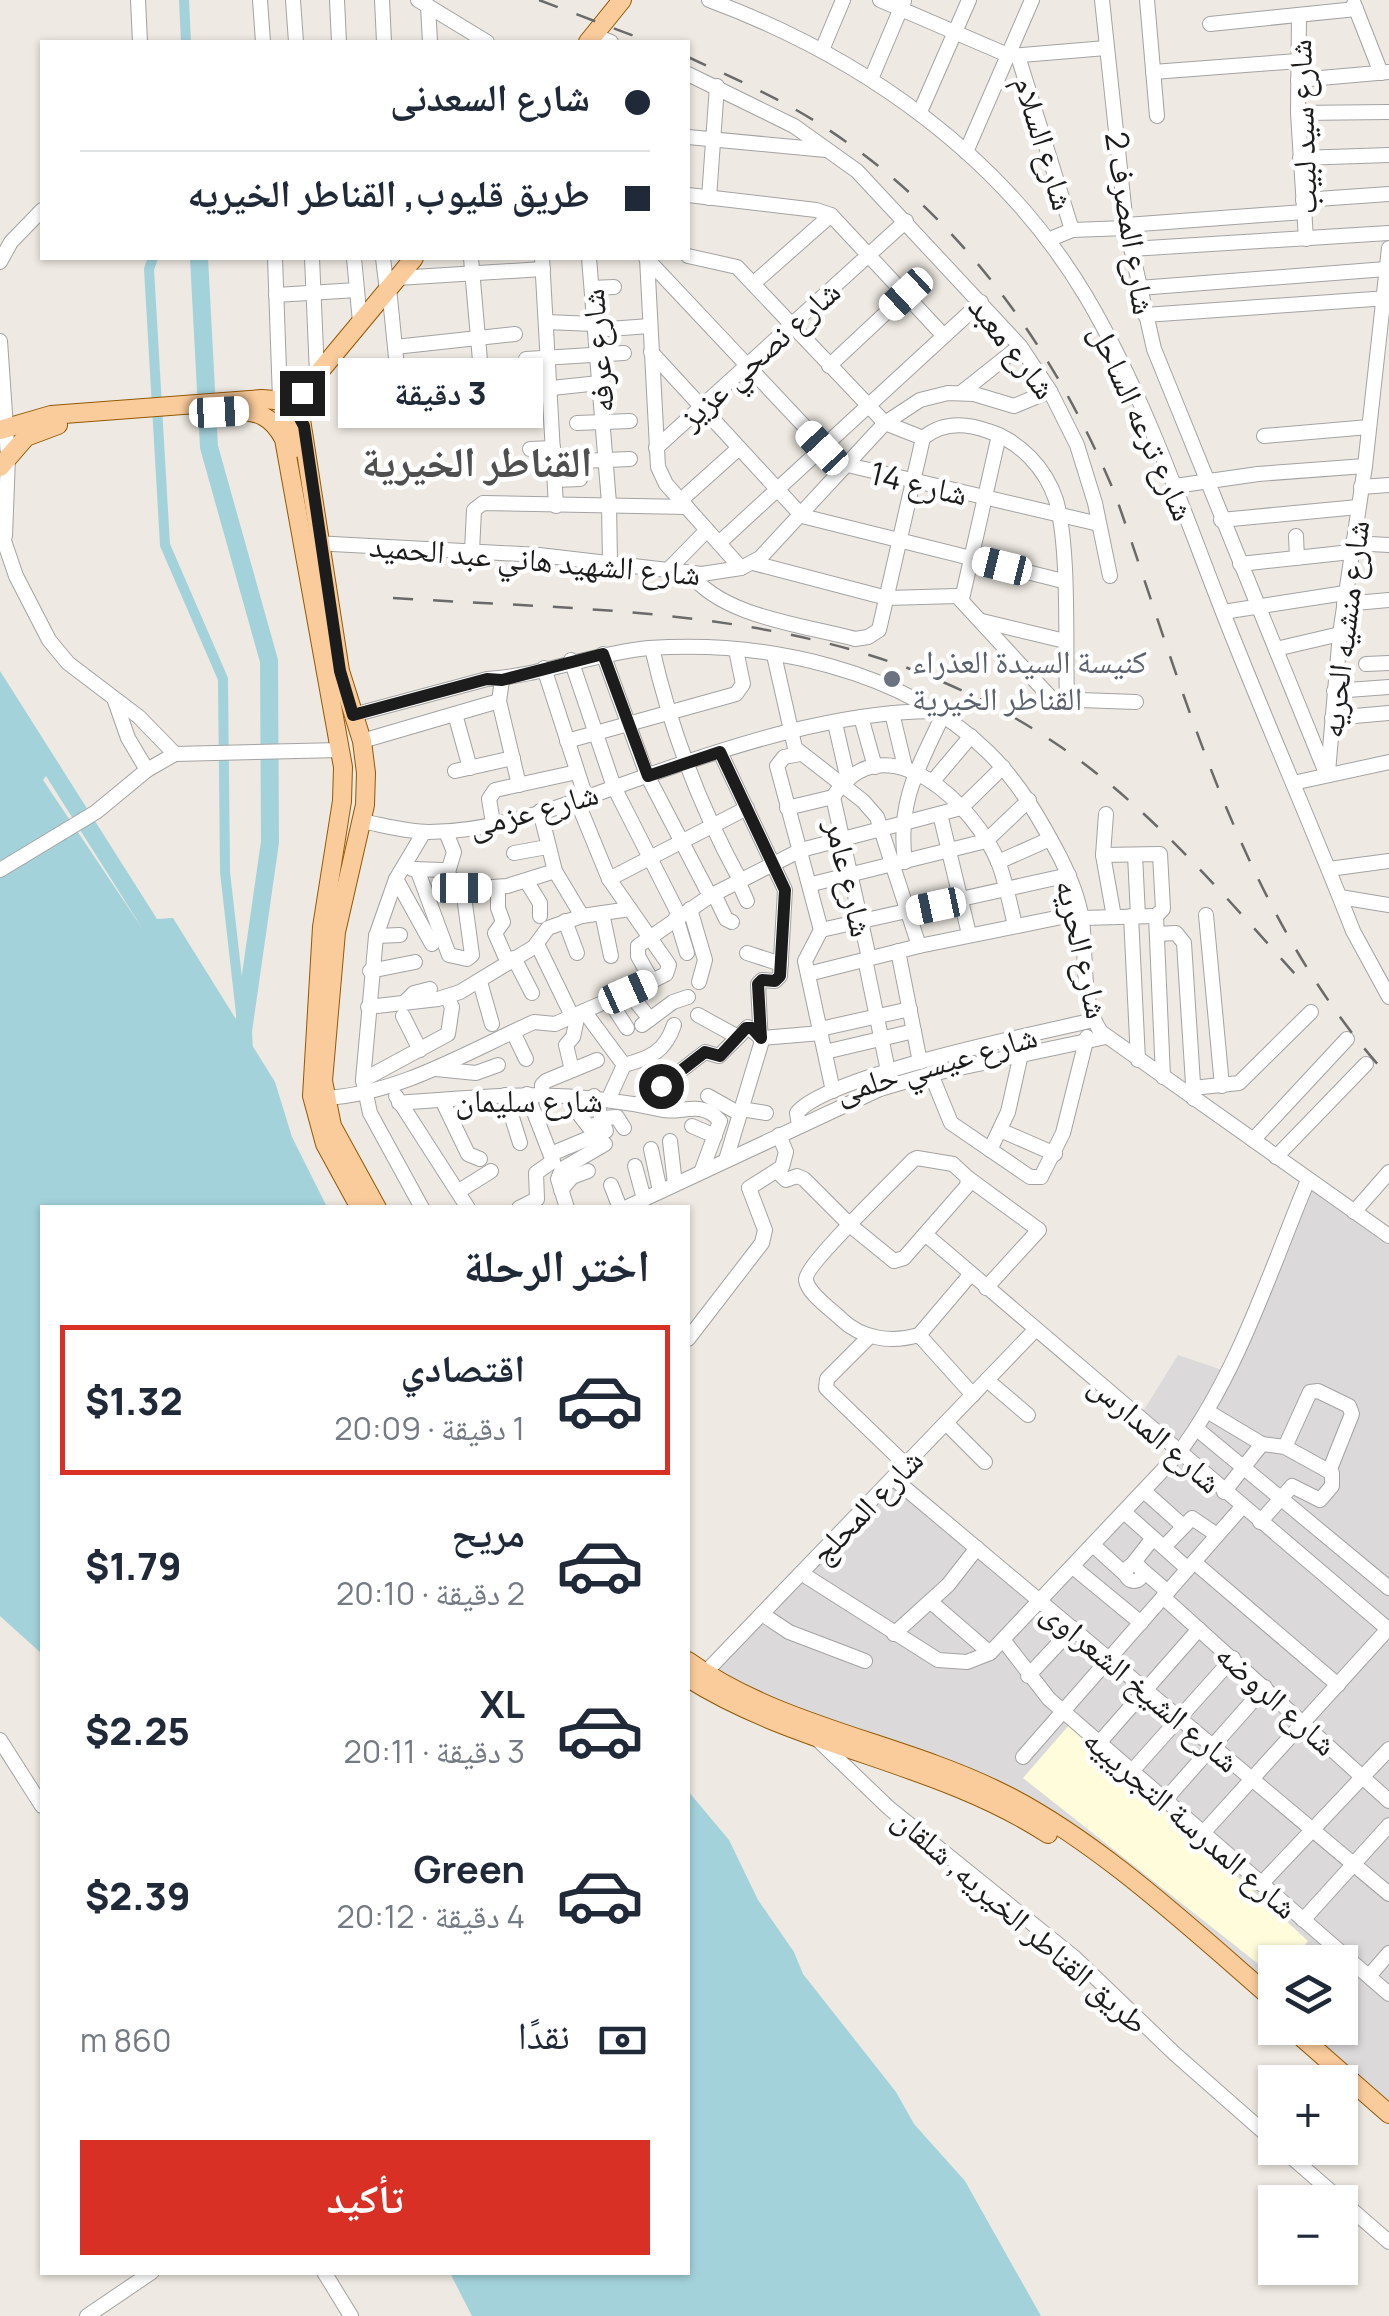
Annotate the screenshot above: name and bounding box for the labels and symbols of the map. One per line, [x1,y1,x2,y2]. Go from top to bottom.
street label: شارع سيد لبيب [1277,39,1327,215]
street label: شارع السلام [1004,71,1086,215]
street label: شارع المصرف 2 [1095,128,1167,318]
car [874,263,938,325]
street label: شارع نصحي عزيز [668,270,852,442]
street label: شارع معبد [959,286,1067,408]
street label: شارع عرفه [570,287,624,415]
street label: شارع ترعه الساحل [1080,317,1206,527]
callout: 3 دقيقة [337,358,542,428]
route end [280,371,325,416]
car [188,395,250,429]
car [791,416,853,480]
district label: القناطر الخيرية [361,432,593,490]
street label: شارع 14 [866,450,972,516]
street label: شارع منشيه الحريه [1309,518,1379,740]
street label: شارع الشهيد هاني عبد الحميد [367,523,702,600]
car [969,544,1035,588]
place label: كنيسة السيدة العذراء القناطر الخيرية [912,639,1147,720]
marker: كنيسة السيدة العذراء القناطر الخيرية [881,668,903,690]
street label: شارع عزمى [463,771,603,847]
street label: شارع عامر [815,814,885,941]
car [432,873,492,903]
street label: شارع الحريه [1046,875,1120,1023]
car [904,885,968,927]
car [594,966,662,1018]
street label: شارع عيسي حلمى [830,1013,1043,1117]
route start [639,1064,684,1109]
street label: شارع سليمان [455,1078,603,1122]
street label: شارع المدارس [1080,1363,1232,1503]
street label: شارع المحلج [800,1438,932,1574]
street label: شارع الشيخ الشعراوى [1033,1590,1249,1782]
street label: شارع الروضه [1207,1633,1347,1765]
street label: شارع المدرسة التجريبيه [1074,1718,1308,1928]
street label: طريق القناطر الخيريه, شلقان [884,1797,1158,2043]

